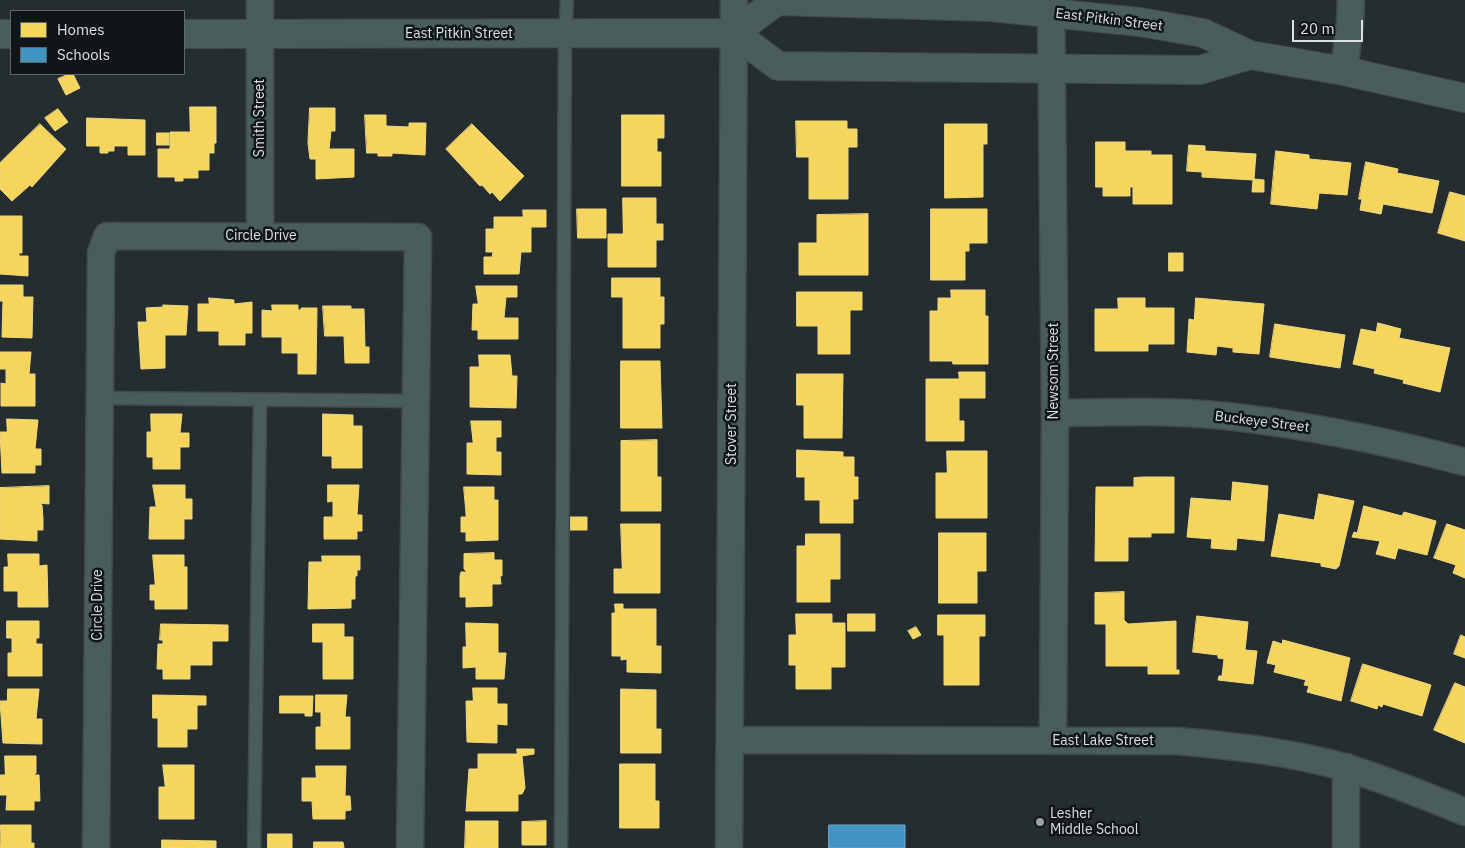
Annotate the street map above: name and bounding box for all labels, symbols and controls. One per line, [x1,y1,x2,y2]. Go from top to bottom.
street label: East Pitkin Street [1054,5,1164,35]
legend [10,10,185,75]
scale bar [1295,10,1366,42]
text: 20 m [1300,19,1335,38]
text: Homes [57,20,105,39]
street label: East Pitkin Street [405,26,513,42]
text: Schools [57,45,110,64]
street label: Smith Street [252,79,268,157]
street label: Circle Drive [225,228,297,244]
street label: Newsom Street [1046,323,1062,419]
street label: Stover Street [724,383,740,465]
street label: Buckeye Street [1214,408,1310,436]
street label: Circle Drive [90,569,106,641]
street label: East Lake Street [1052,733,1154,749]
place label: Lesher Middle School [1050,806,1139,839]
marker: Lesher Middle School [1034,816,1046,828]

